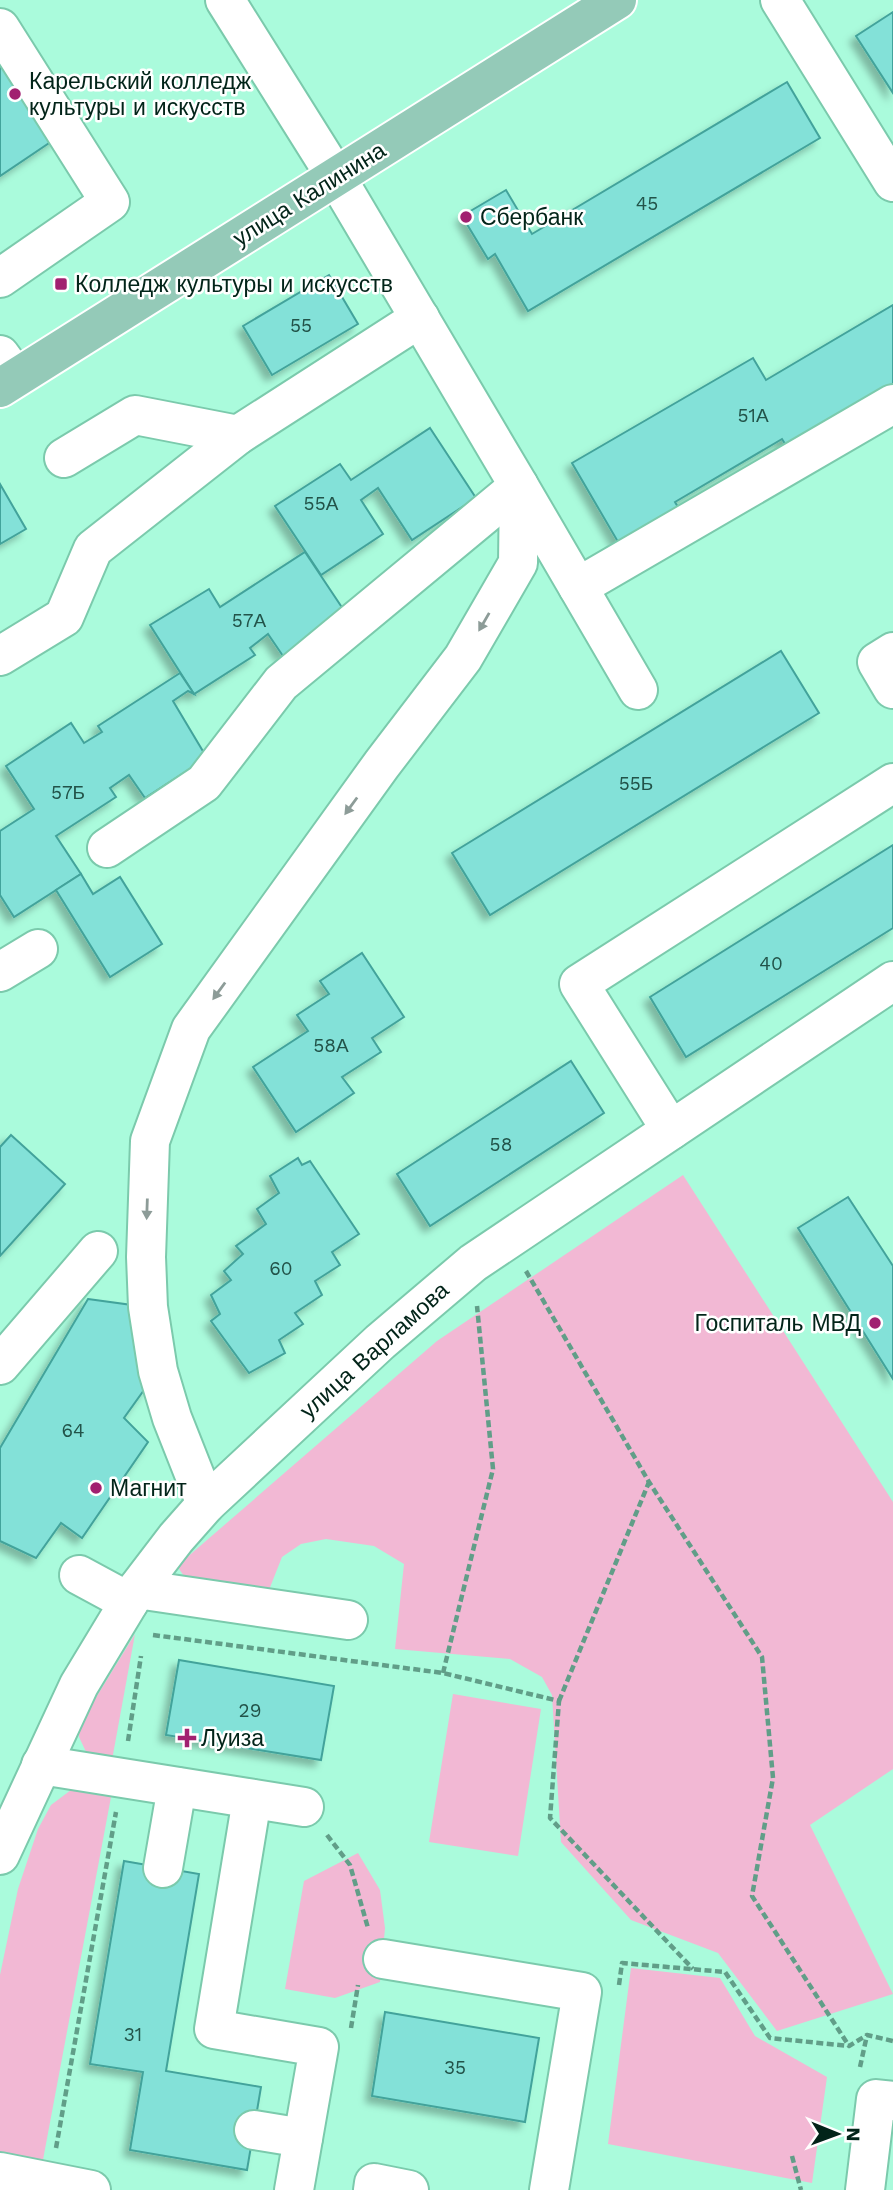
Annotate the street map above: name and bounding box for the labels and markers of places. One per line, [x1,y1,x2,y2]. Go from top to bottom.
place label: Карельский колледж культуры и искусств [29,68,252,121]
marker: Карельский колледж культуры и искусств [7,86,23,102]
place label: Сбербанк [480,204,584,231]
marker: Сбербанк [458,209,474,225]
place label: Колледж культуры и искусств [75,271,393,298]
marker: Колледж культуры и искусств [53,276,69,292]
place label: Госпиталь МВД [695,1310,861,1337]
marker: Госпиталь МВД [867,1315,883,1331]
place label: Магнит [110,1475,187,1502]
marker: Магнит [88,1480,104,1496]
place label: Луиза [201,1725,264,1752]
marker: Луиза [179,1730,195,1746]

